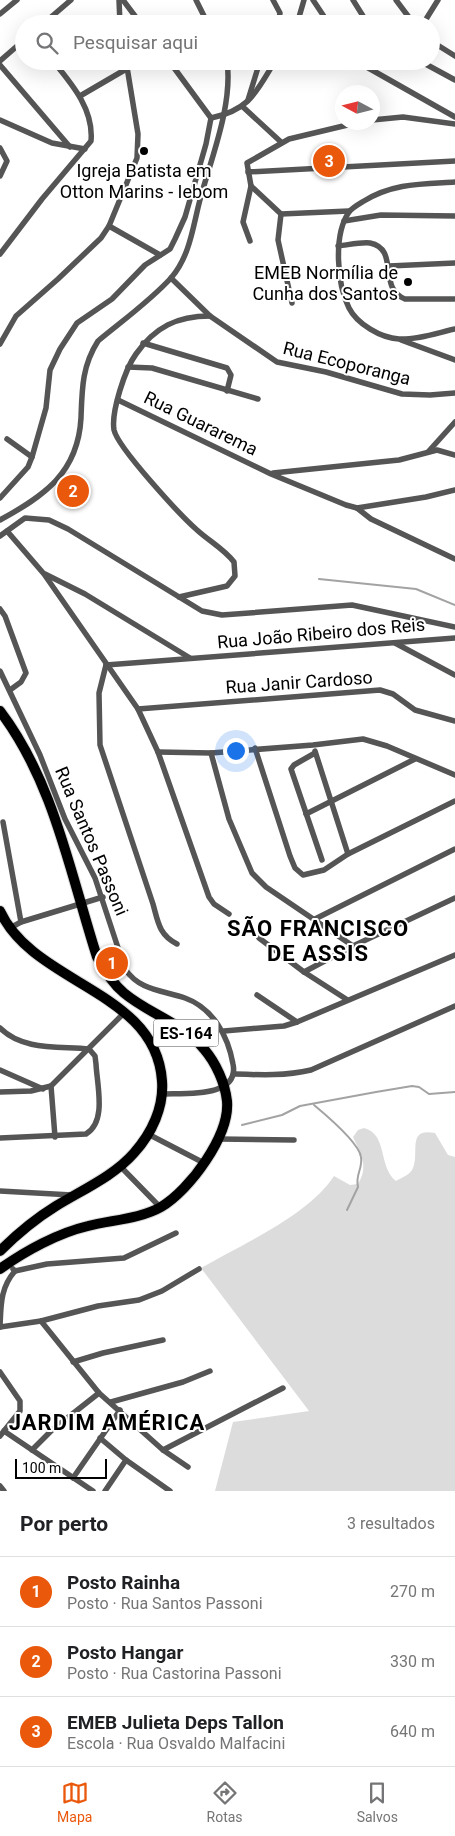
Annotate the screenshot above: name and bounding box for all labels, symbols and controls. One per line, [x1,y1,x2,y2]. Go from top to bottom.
search box [15,15,440,70]
icon: search [33,29,61,57]
text: Pesquisar aqui [73,31,198,54]
north arrow [335,85,380,130]
pin: 3 [313,142,345,180]
marker: Igreja Batista em Otton Marins - Iebom [138,145,150,157]
place label: Igreja Batista em Otton Marins - Iebom [60,160,228,202]
place label: EMEB Normília de Cunha dos Santos [252,262,398,304]
marker: EMEB Normília de Cunha dos Santos [402,276,414,288]
street label: Rua Ecoporanga [281,337,413,389]
street label: Rua Guararema [141,386,261,460]
pin: 2 [57,472,89,510]
street label: Rua João Ribeiro dos Reis [216,613,426,653]
street label: Rua Janir Cardoso [225,666,373,698]
your location [223,738,249,764]
street label: Rua Santos Passoni [51,763,133,919]
district label: SÃO FRANCISCO DE ASSIS [227,916,409,966]
pin: 1 [96,944,128,982]
road number: ES-164 [154,1020,218,1046]
district label: JARDIM AMÉRICA [9,1410,205,1435]
scale bar [15,1456,108,1479]
text: 100 m [22,1460,61,1476]
text: Por perto [20,1512,108,1536]
text: 3 resultados [347,1514,435,1533]
text: Posto Rainha [67,1571,180,1594]
text: 1 [31,1582,41,1601]
text: 270 m [390,1582,435,1601]
text: Posto · Rua Santos Passoni [67,1594,263,1613]
text: Posto Hangar [67,1641,183,1664]
text: 2 [31,1652,41,1671]
text: 330 m [390,1652,435,1671]
text: Posto · Rua Castorina Passoni [67,1664,282,1683]
text: EMEB Julieta Deps Tallon [67,1711,284,1734]
text: 3 [31,1722,41,1741]
text: 640 m [390,1722,435,1741]
text: Escola · Rua Osvaldo Malfacini [67,1734,285,1753]
tab: Mapa [57,1779,92,1825]
tab: Rotas [207,1779,243,1825]
tab: Salvos [357,1779,398,1825]

